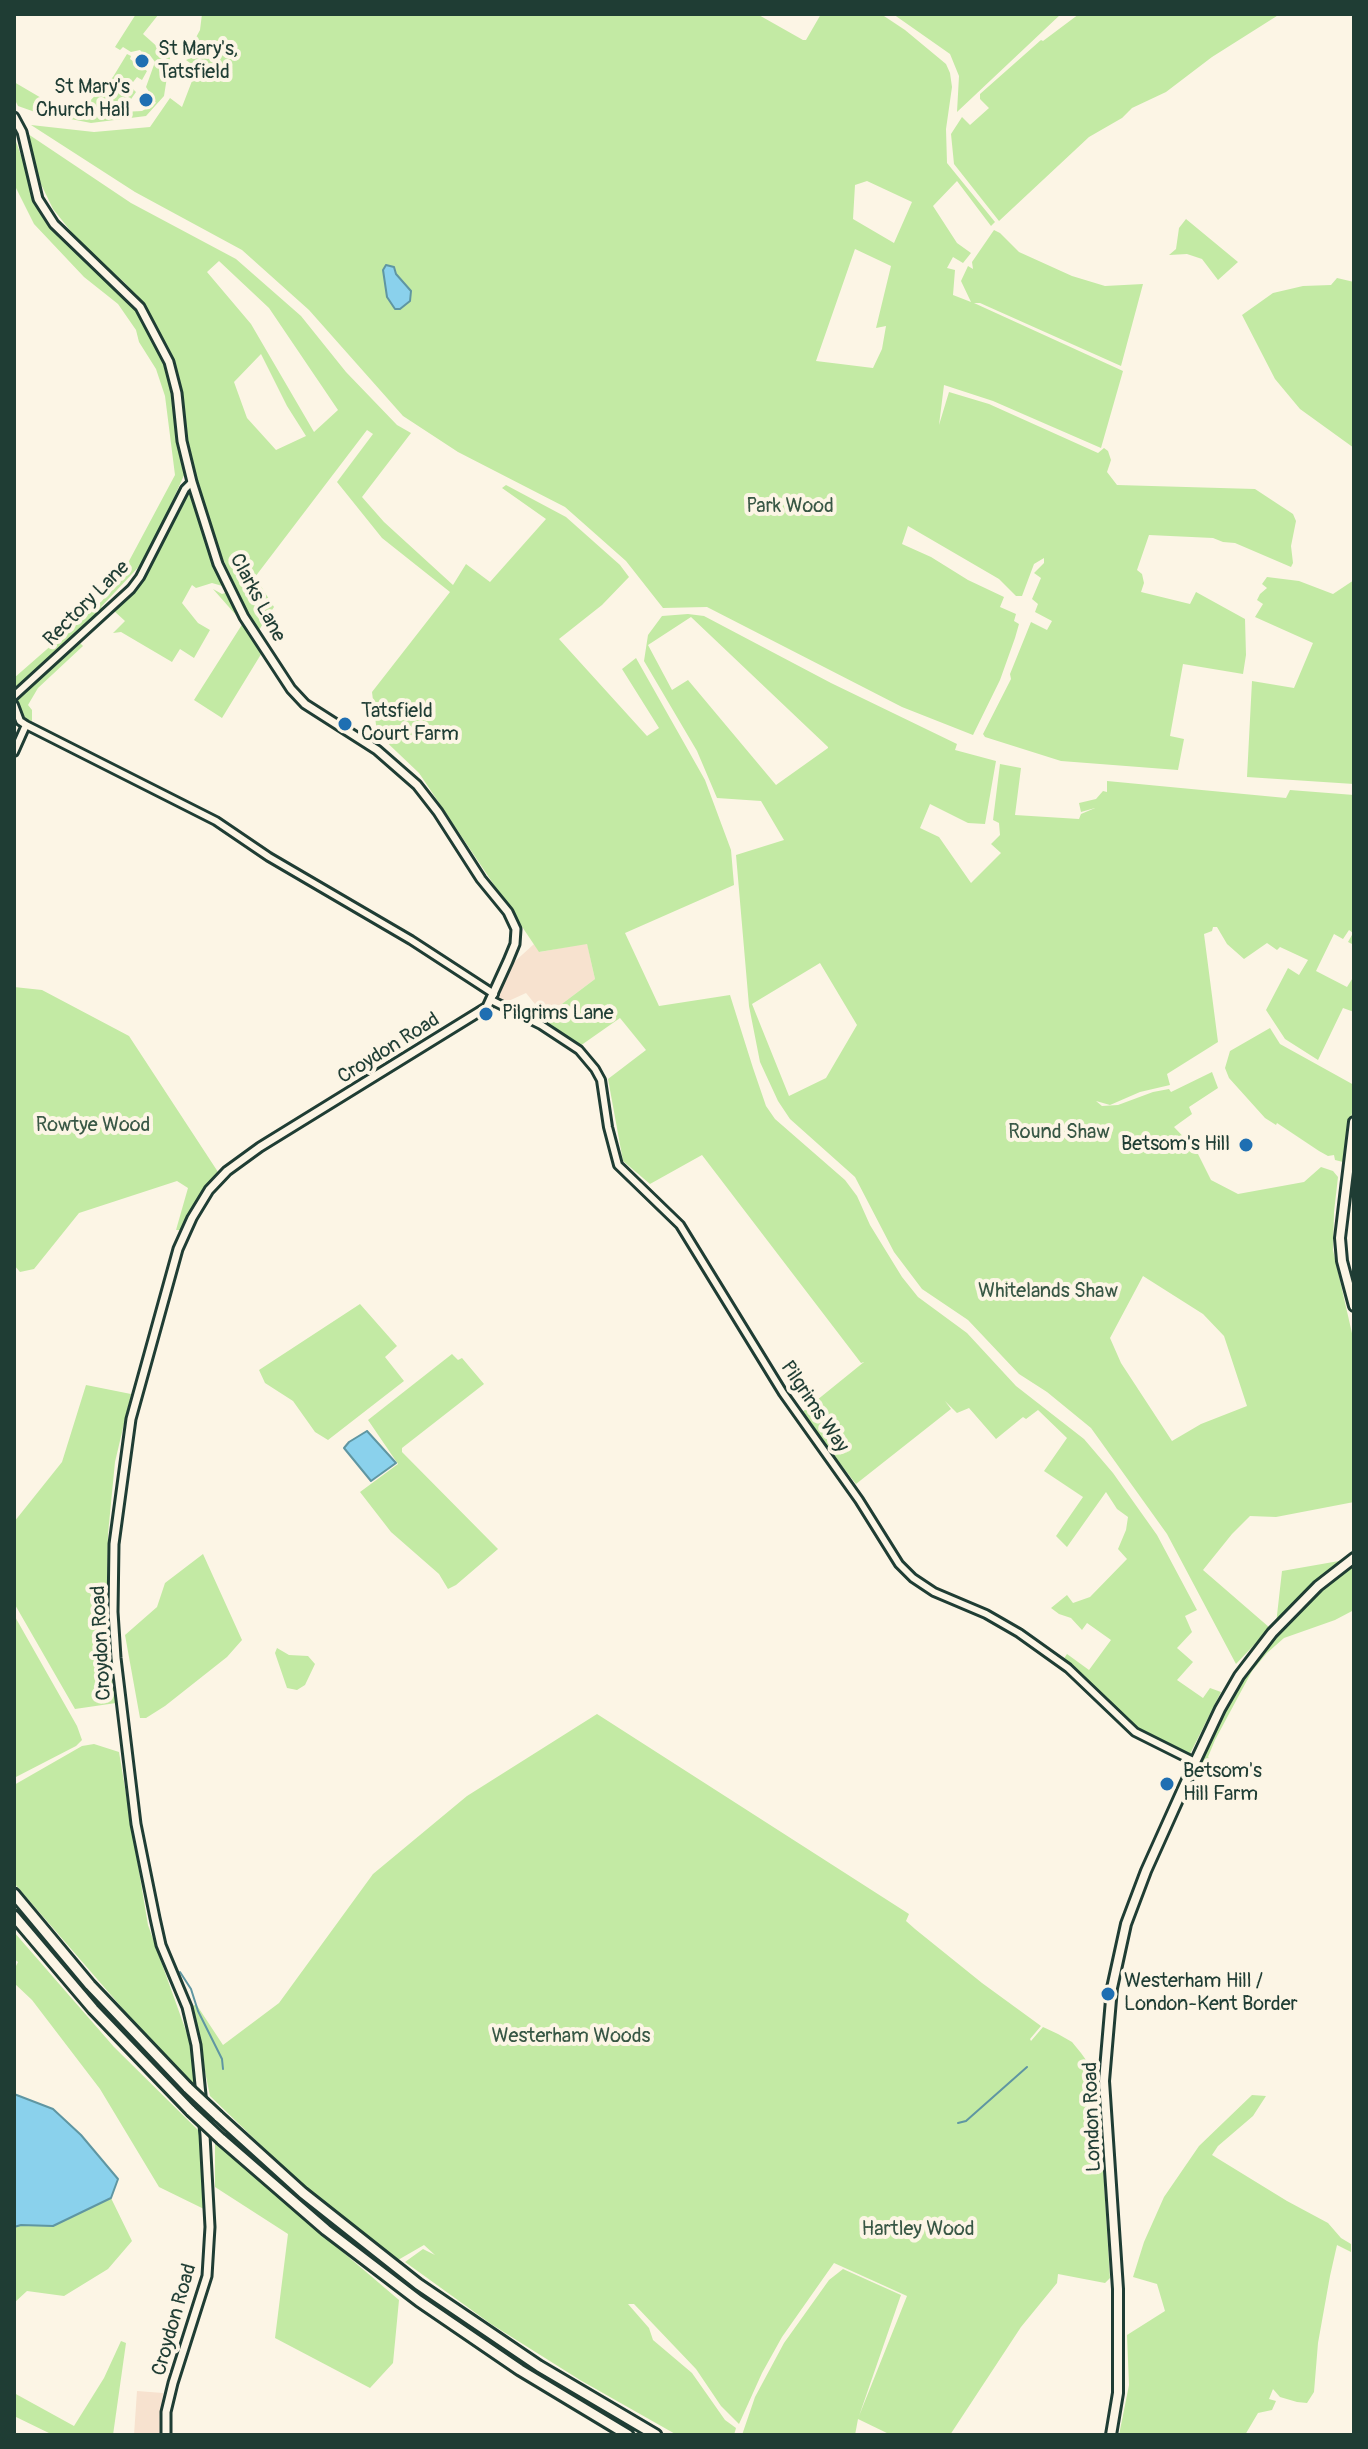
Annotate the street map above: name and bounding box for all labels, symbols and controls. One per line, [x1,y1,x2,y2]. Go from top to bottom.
place label: St Mary's, Tatsfield [158,38,238,85]
marker: St Mary's, Tatsfield [133,52,151,70]
place label: St Mary's Church Hall [36,76,130,123]
marker: St Mary's Church Hall [137,91,155,109]
park label: Park Wood [746,495,834,519]
street label: Clarks Lane [224,550,290,646]
street label: Rectory Lane [39,556,135,652]
place label: Tatsfield Court Farm [361,700,459,747]
marker: Tatsfield Court Farm [336,715,354,733]
place label: Pilgrims Lane [502,1002,614,1026]
marker: Pilgrims Lane [477,1005,495,1023]
street label: Croydon Road [334,1008,444,1090]
park label: Rowtye Wood [36,1114,150,1138]
park label: Round Shaw [1008,1121,1110,1145]
place label: Betsom's Hill [1121,1133,1230,1157]
marker: Betsom's Hill [1237,1136,1255,1154]
park label: Whitelands Shaw [978,1280,1118,1304]
street label: Pilgrims Way [775,1357,853,1457]
street label: Croydon Road [87,1585,117,1701]
place label: Betsom's Hill Farm [1183,1760,1262,1807]
marker: Betsom's Hill Farm [1158,1775,1176,1793]
place label: Westerham Hill / London-Kent Border [1124,1970,1298,2017]
marker: Westerham Hill / London-Kent Border [1099,1985,1117,2003]
park label: Westerham Woods [491,2025,651,2049]
street label: London Road [1079,2062,1107,2172]
park label: Hartley Wood [861,2218,975,2242]
street label: Croydon Road [148,2261,202,2379]

